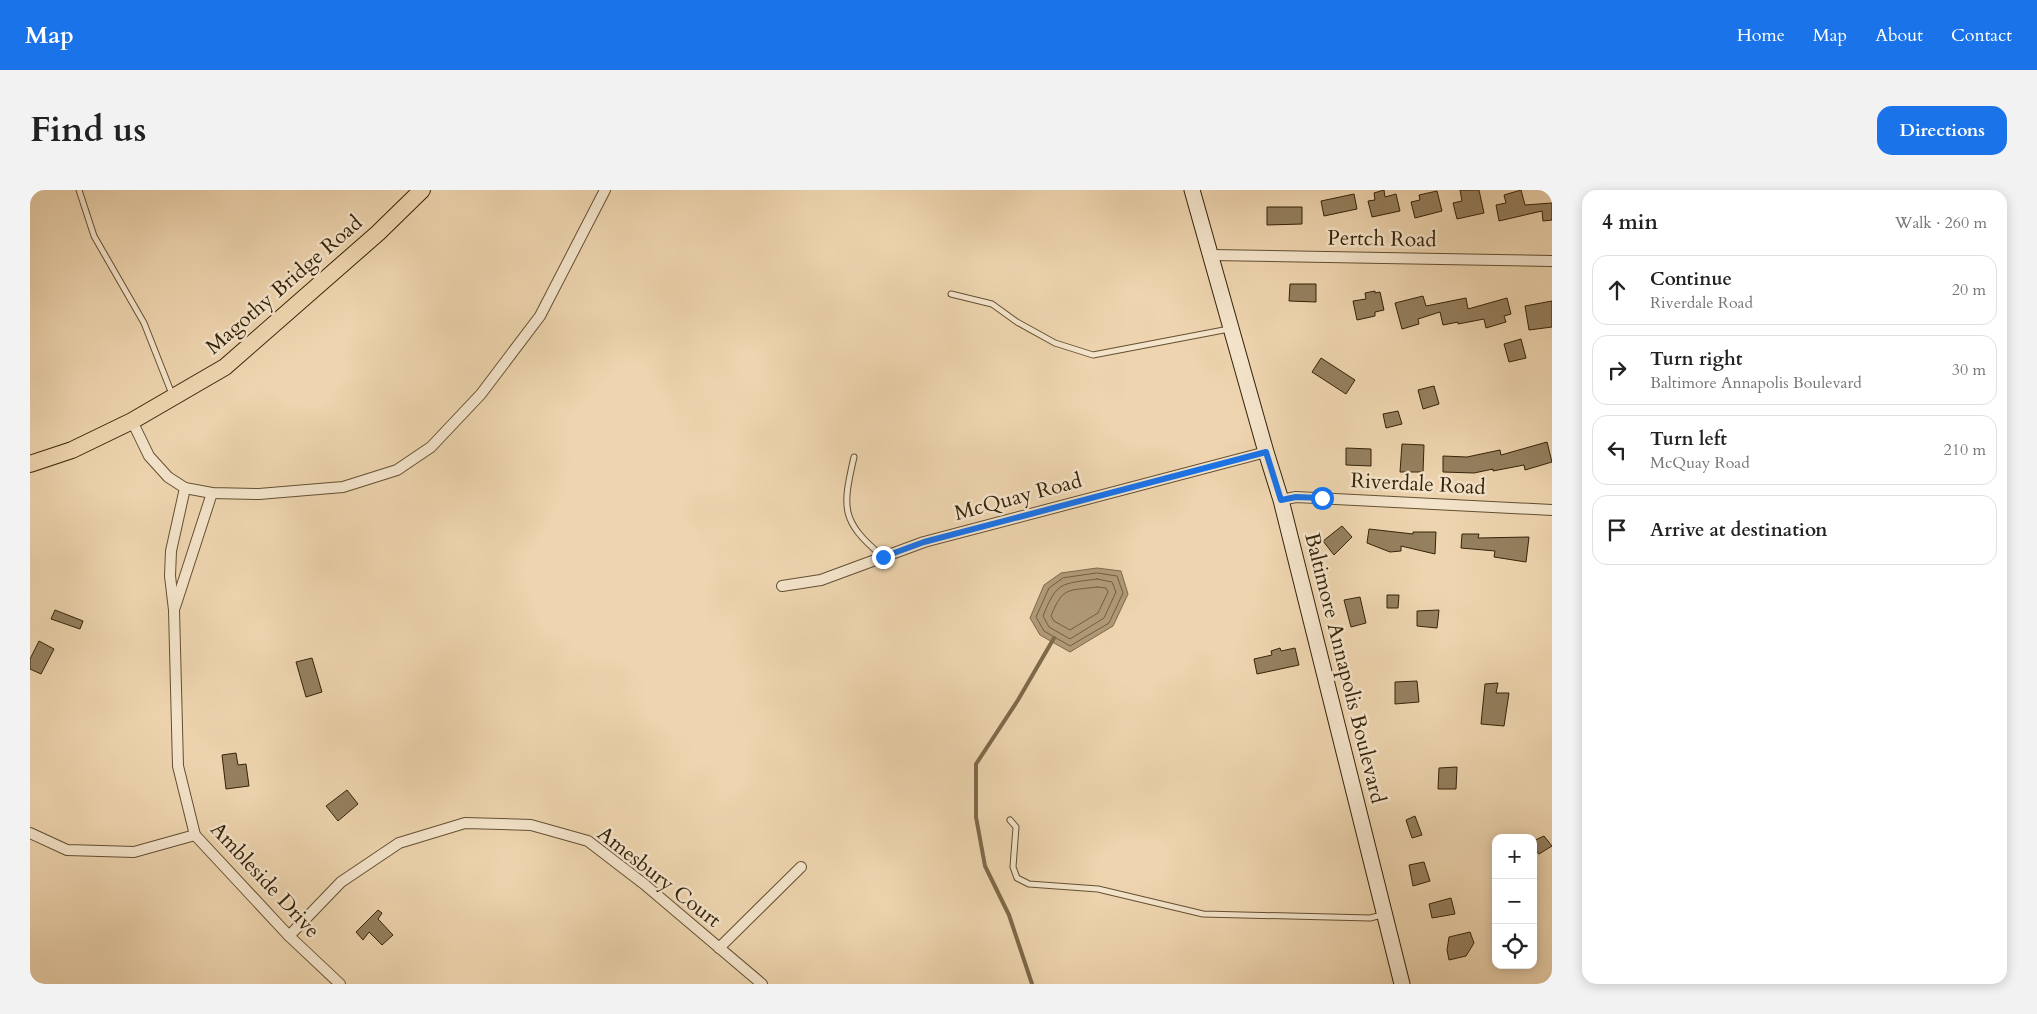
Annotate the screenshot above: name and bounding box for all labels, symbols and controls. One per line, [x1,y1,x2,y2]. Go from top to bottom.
text: Map [25,19,74,52]
text: Home [1737,23,1785,48]
text: Map [1813,23,1847,48]
text: About [1875,23,1923,48]
text: Contact [1951,23,2012,48]
text: Find us [30,106,146,154]
button: Directions [1877,106,2007,155]
text: 4 min [1602,208,1658,237]
street label: Magothy Bridge Road [199,209,369,361]
text: Walk · 260 m [1895,212,1987,234]
street label: Pertch Road [1327,224,1437,254]
text: Continue [1650,266,1732,292]
icon: ahead [1603,276,1631,304]
text: 20 m [1952,279,1986,301]
text: Riverdale Road [1650,292,1753,314]
text: Turn right [1650,346,1742,372]
icon: right [1603,356,1631,384]
text: 30 m [1952,359,1986,381]
text: Baltimore Annapolis Boulevard [1650,372,1862,394]
text: Turn left [1650,426,1727,452]
icon: left [1603,436,1631,464]
text: 210 m [1944,439,1986,461]
text: McQuay Road [1650,452,1750,474]
street label: McQuay Road [951,466,1085,528]
street label: Riverdale Road [1350,466,1486,502]
route start [1311,487,1334,510]
icon: arrive [1603,516,1631,544]
text: Arrive at destination [1650,517,1827,543]
street label: Baltimore Annapolis Boulevard [1297,530,1393,806]
route end [872,546,895,569]
street label: Ambleside Drive [204,816,326,944]
street label: Amesbury Court [591,819,727,935]
map controls [1492,834,1537,969]
button: + [1492,834,1537,879]
button: − [1492,879,1537,924]
button: locate [1492,924,1537,969]

